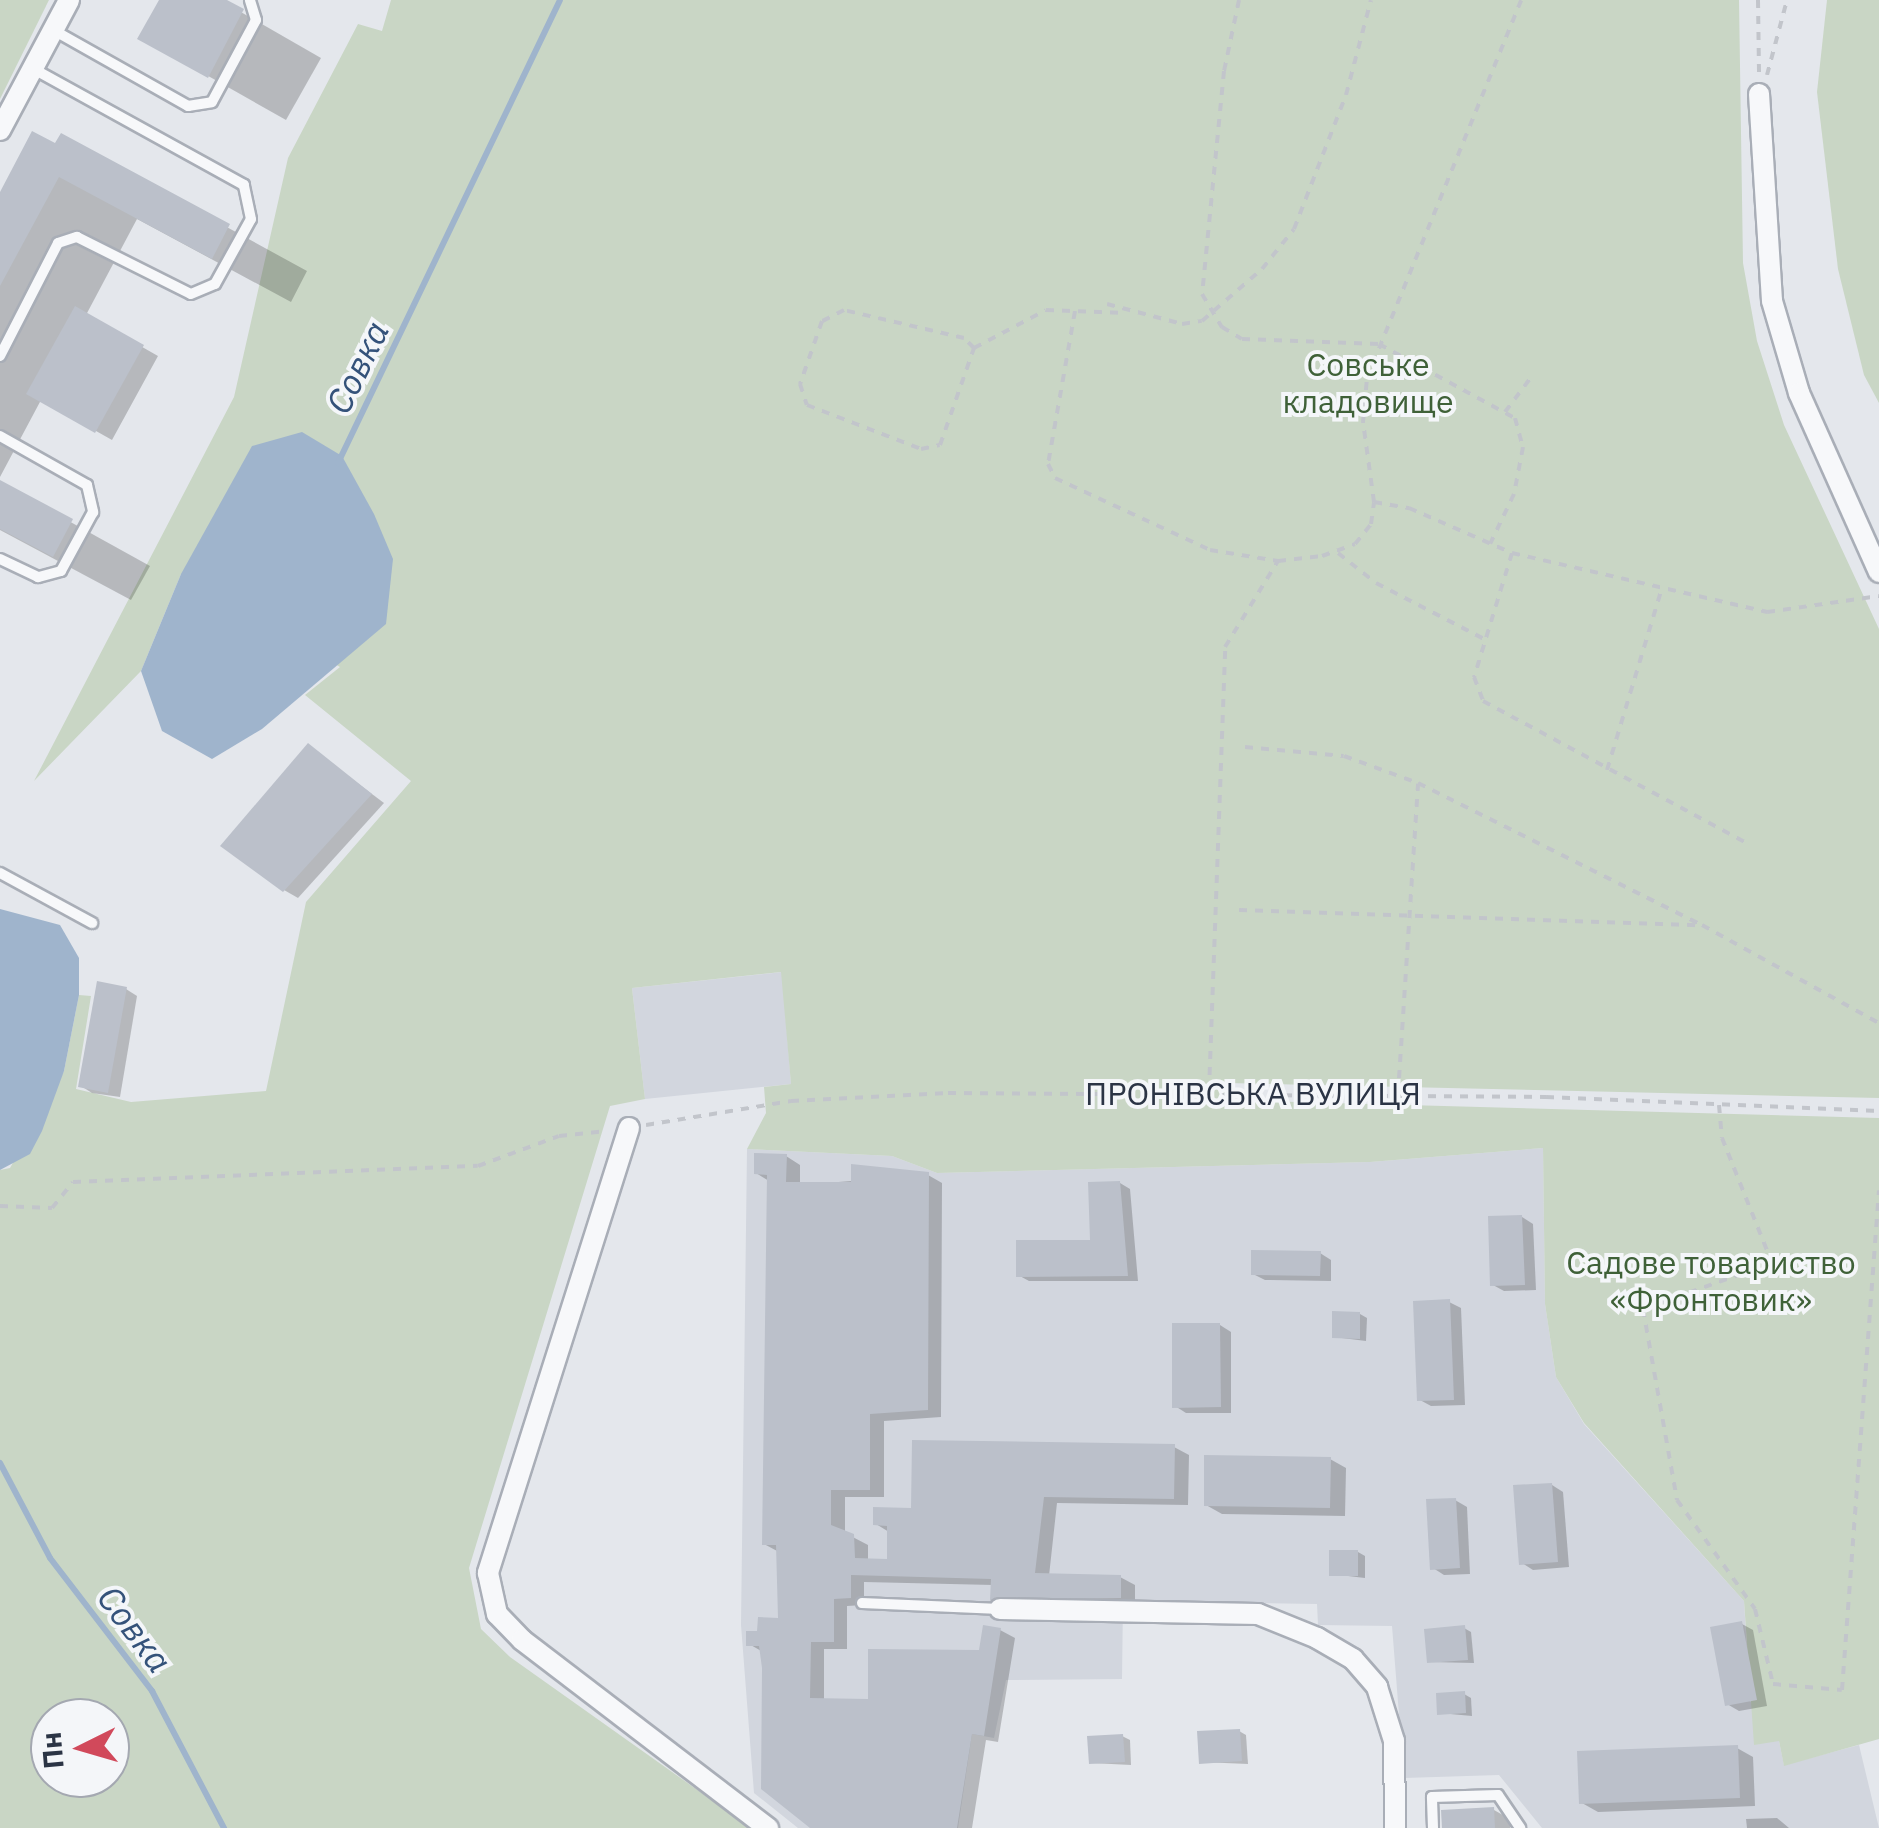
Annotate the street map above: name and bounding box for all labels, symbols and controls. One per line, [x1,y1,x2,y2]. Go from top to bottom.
water label: Совка [317,314,397,420]
park label: Совське кладовище [1282,346,1454,421]
street label: ПРОНІВСЬКА ВУЛИЦЯ [1085,1074,1421,1112]
park label: Садове товариство «Фронтовик» [1566,1244,1856,1319]
water label: Совка [89,1577,181,1681]
north arrow [30,1698,130,1798]
text: Пн [32,1730,72,1771]

